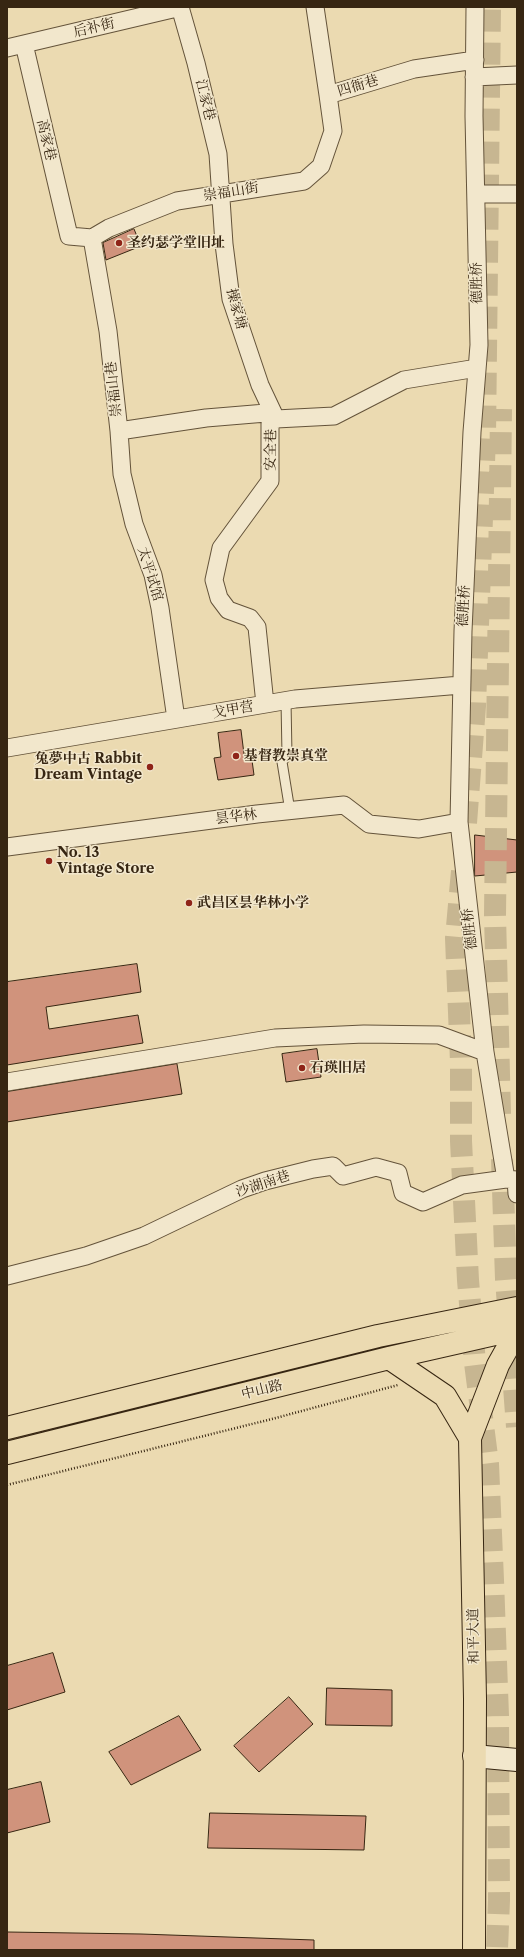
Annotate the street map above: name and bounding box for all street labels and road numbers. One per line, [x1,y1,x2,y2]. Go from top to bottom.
street label: 后补街 [72,15,116,41]
street label: 四衙巷 [335,72,381,100]
street label: 江家巷 [192,78,218,122]
street label: 高家巷 [33,118,59,162]
street label: 崇福山街 [202,179,260,205]
street label: 德胜桥 [468,262,486,304]
street label: 操家塘 [222,287,250,331]
street label: 崇福山巷 [103,360,125,418]
street label: 安全巷 [262,429,280,471]
street label: 太平试馆 [134,545,166,603]
street label: 德胜桥 [455,585,473,627]
street label: 戈甲营 [211,698,255,722]
street label: 昙华林 [214,806,258,828]
street label: 德胜桥 [459,907,481,951]
street label: 沙湖南巷 [234,1167,292,1201]
street label: 中山路 [240,1377,284,1403]
street label: 和平大道 [465,1608,483,1664]

